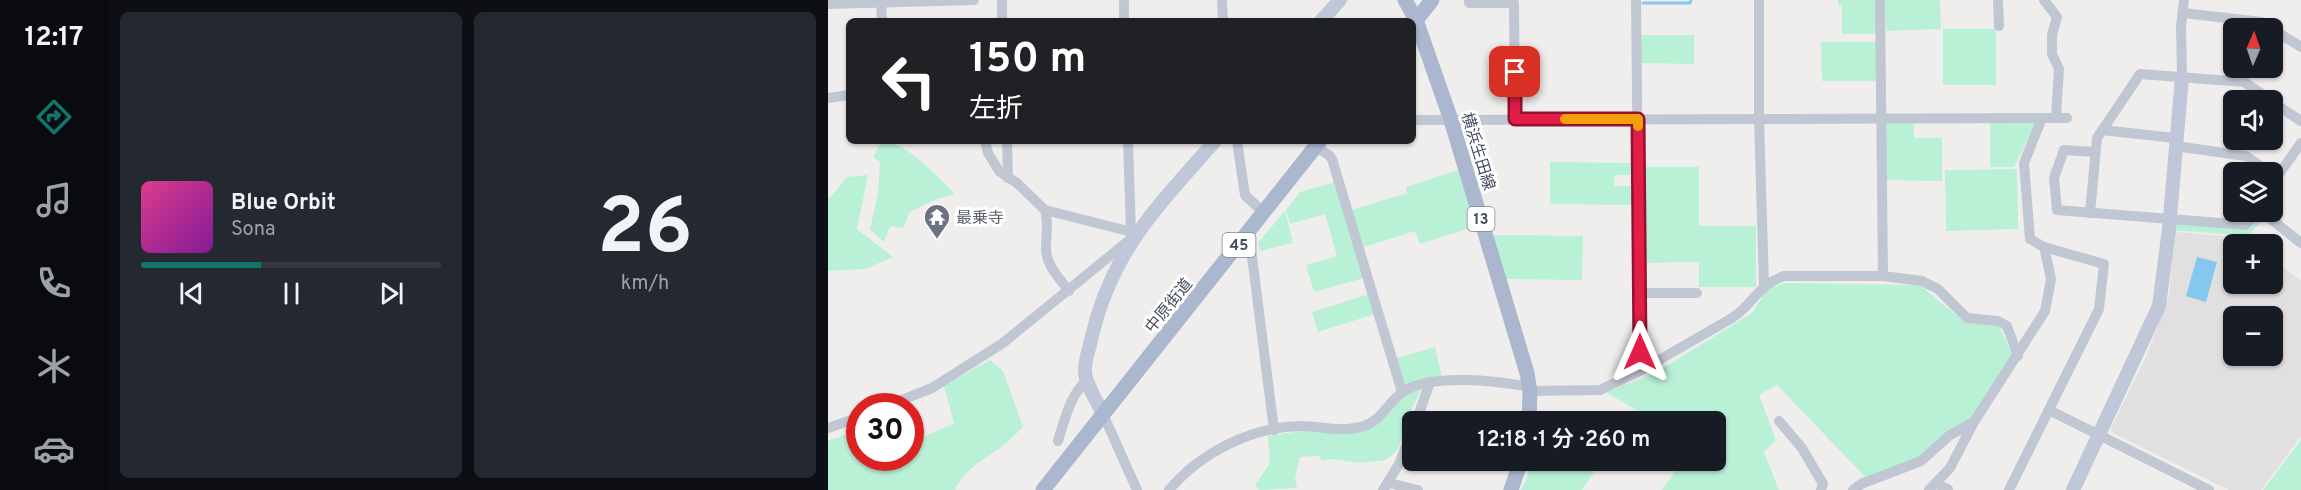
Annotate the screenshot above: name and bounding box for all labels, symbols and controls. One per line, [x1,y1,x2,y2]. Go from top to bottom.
north arrow [2223,18,2283,78]
map controls [2223,18,2283,366]
text: 12:17 [24,21,84,55]
text: 150 m [969,34,1086,87]
icon: left [870,42,948,120]
pin [1489,46,1540,97]
icon: arrive [1498,55,1531,88]
button: sound [2223,90,2283,150]
text: 左折 [969,93,1023,127]
icon: directions [33,96,75,138]
street label: 横浜生田線 [1456,110,1498,193]
button: layers [2223,162,2283,222]
icon: music [33,179,75,221]
text: 26 [597,182,693,281]
text: Blue Orbit [231,190,336,217]
temple icon: 最乗寺 [922,202,952,240]
road number: 13 [1468,207,1494,231]
place label: 最乗寺 [956,209,1004,229]
text: Sona [231,217,276,243]
road number: 45 [1222,233,1256,257]
button: + [2223,234,2283,294]
icon: phone [33,262,75,304]
text: km/h [621,271,669,297]
street label: 中原街道 [1142,275,1197,337]
icon: previous [175,277,208,310]
icon: pause [275,277,308,310]
icon: next [375,277,408,310]
button: − [2223,306,2283,366]
position arrow [1608,320,1672,384]
icon: climate [33,345,75,387]
speed limit sign: 30 [846,393,924,471]
text: 12:18 · 1 分 · 260 m [1478,427,1650,454]
icon: car [33,428,75,470]

